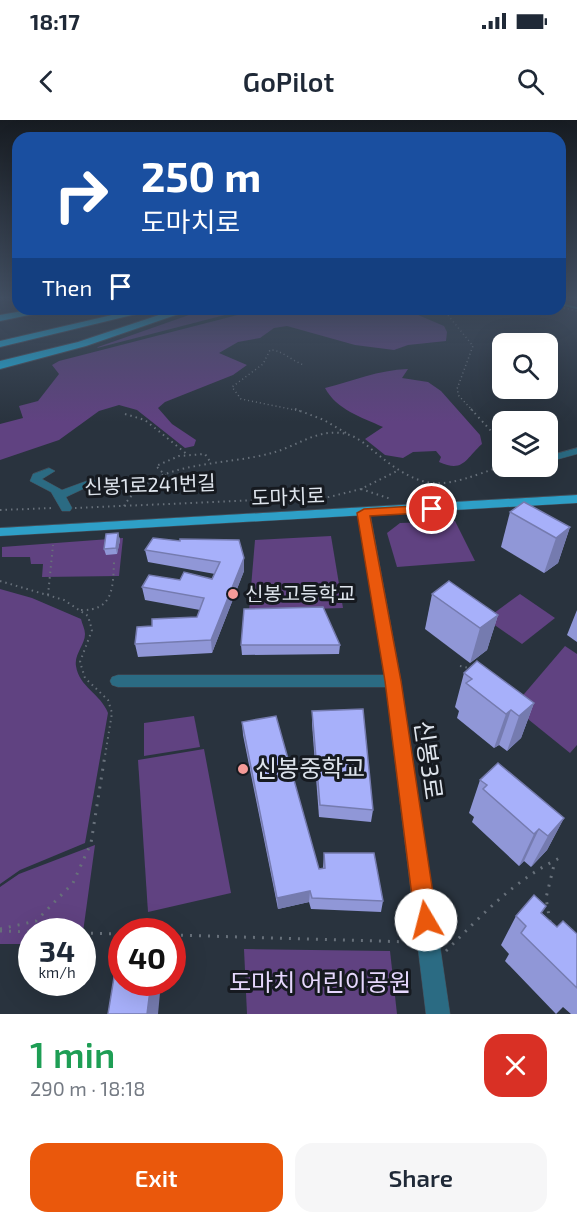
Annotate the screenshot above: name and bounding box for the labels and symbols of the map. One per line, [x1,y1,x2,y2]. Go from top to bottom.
street label: 신봉1로241번길 [84,470,216,498]
street label: 도마치로 [251,483,325,509]
pin [406,483,457,534]
place label: 신봉고등학교 [245,581,355,605]
marker: 신봉고등학교 [226,587,240,601]
street label: 신봉3로 [410,718,449,801]
place label: 신봉중학교 [255,753,365,782]
marker: 신봉중학교 [236,762,250,776]
position arrow [394,888,458,952]
speed limit sign: 40 [108,918,186,996]
park label: 도마치 어린이공원 [229,967,411,996]

